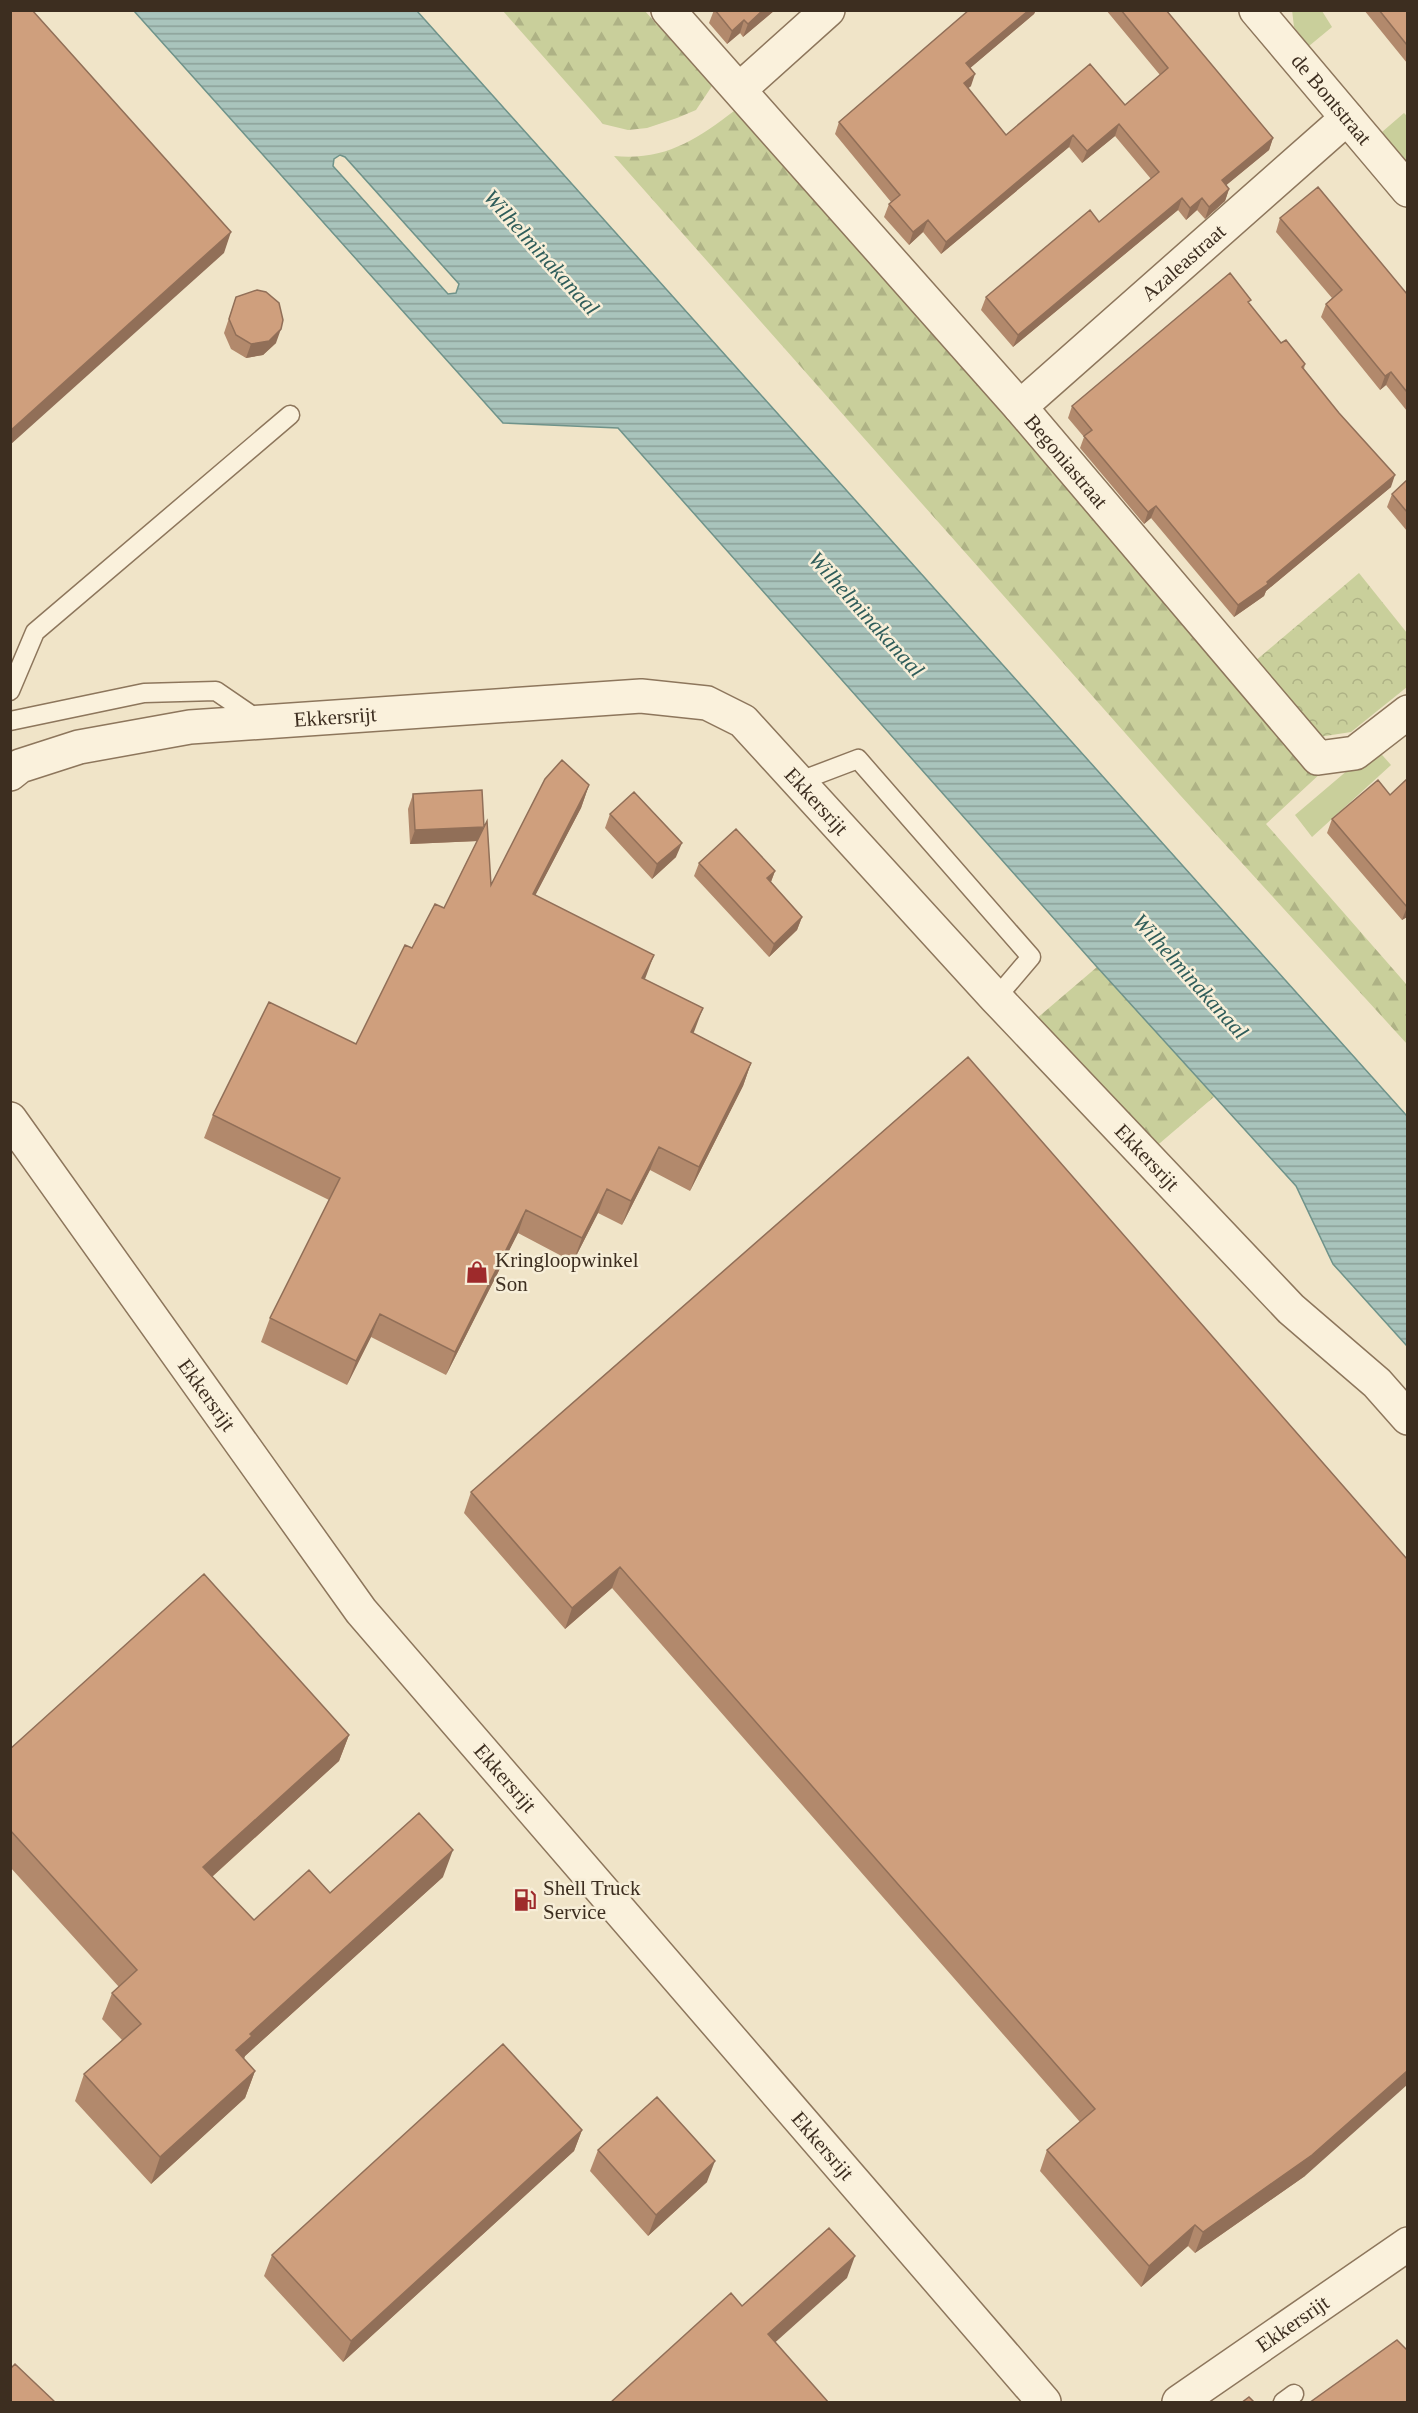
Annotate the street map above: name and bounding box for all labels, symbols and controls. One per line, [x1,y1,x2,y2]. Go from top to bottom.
street label: de Bontstraat [1286,49,1377,150]
water label: Wilhelminakanaal [479,184,604,320]
street label: Azaleastraat [1136,219,1230,306]
street label: Begoniastraat [1020,410,1113,513]
water label: Wilhelminakanaal [804,546,929,682]
street label: Ekkersrijt [293,702,377,732]
street label: Ekkersrijt [780,763,853,840]
water label: Wilhelminakanaal [1128,908,1253,1044]
street label: Ekkersrijt [1110,1119,1184,1196]
place label: Kringloopwinkel Son [495,1248,639,1296]
shop icon: Kringloopwinkel Son [464,1259,490,1285]
street label: Ekkersrijt [173,1354,241,1436]
street label: Ekkersrijt [469,1739,541,1817]
place label: Shell Truck Service [543,1876,641,1924]
fuel station icon: Shell Truck Service [512,1887,538,1913]
street label: Ekkersrijt [787,2107,859,2185]
street label: Ekkersrijt [1252,2290,1334,2357]

